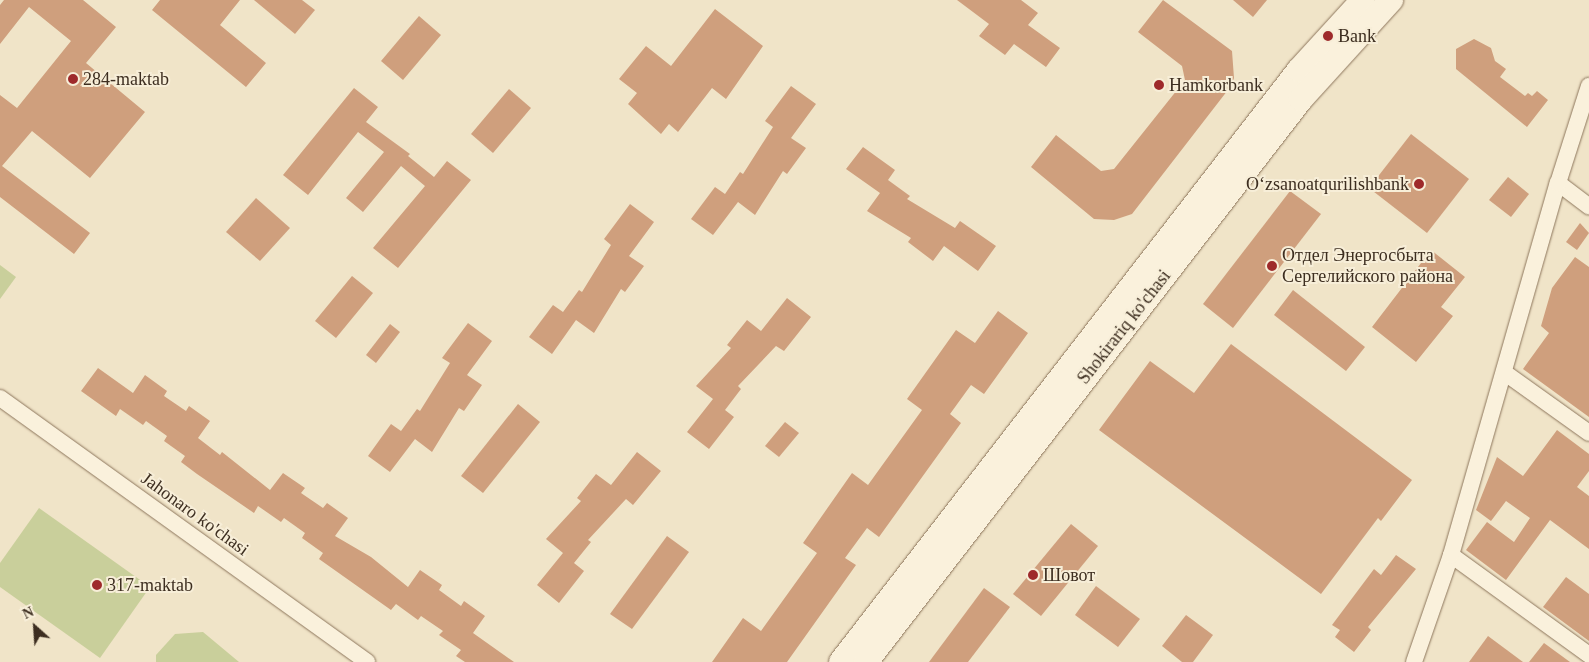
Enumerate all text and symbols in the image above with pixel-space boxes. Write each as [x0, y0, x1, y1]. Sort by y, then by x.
place label: Bank [1338, 25, 1376, 47]
marker: Bank [1322, 30, 1334, 42]
place label: 284-maktab [83, 68, 169, 90]
marker: 284-maktab [67, 73, 79, 85]
place label: Hamkorbank [1169, 74, 1263, 96]
marker: Hamkorbank [1153, 79, 1165, 91]
place label: Oʻzsanoatqurilishbank [1246, 173, 1409, 195]
marker: Oʻzsanoatqurilishbank [1413, 178, 1425, 190]
place label: Отдел Энергосбыта Сергелийского района [1282, 245, 1453, 288]
marker: Отдел Энергосбыта Сергелийского района [1266, 260, 1278, 272]
street label: Shokirariq ko'chasi [1073, 266, 1175, 388]
street label: Jahonaro ko'chasi [137, 468, 253, 560]
place label: Шовот [1043, 564, 1095, 586]
marker: Шовот [1027, 569, 1039, 581]
place label: 317-maktab [107, 574, 193, 596]
marker: 317-maktab [91, 579, 103, 591]
north arrow [10, 602, 60, 652]
text: N [20, 604, 36, 622]

